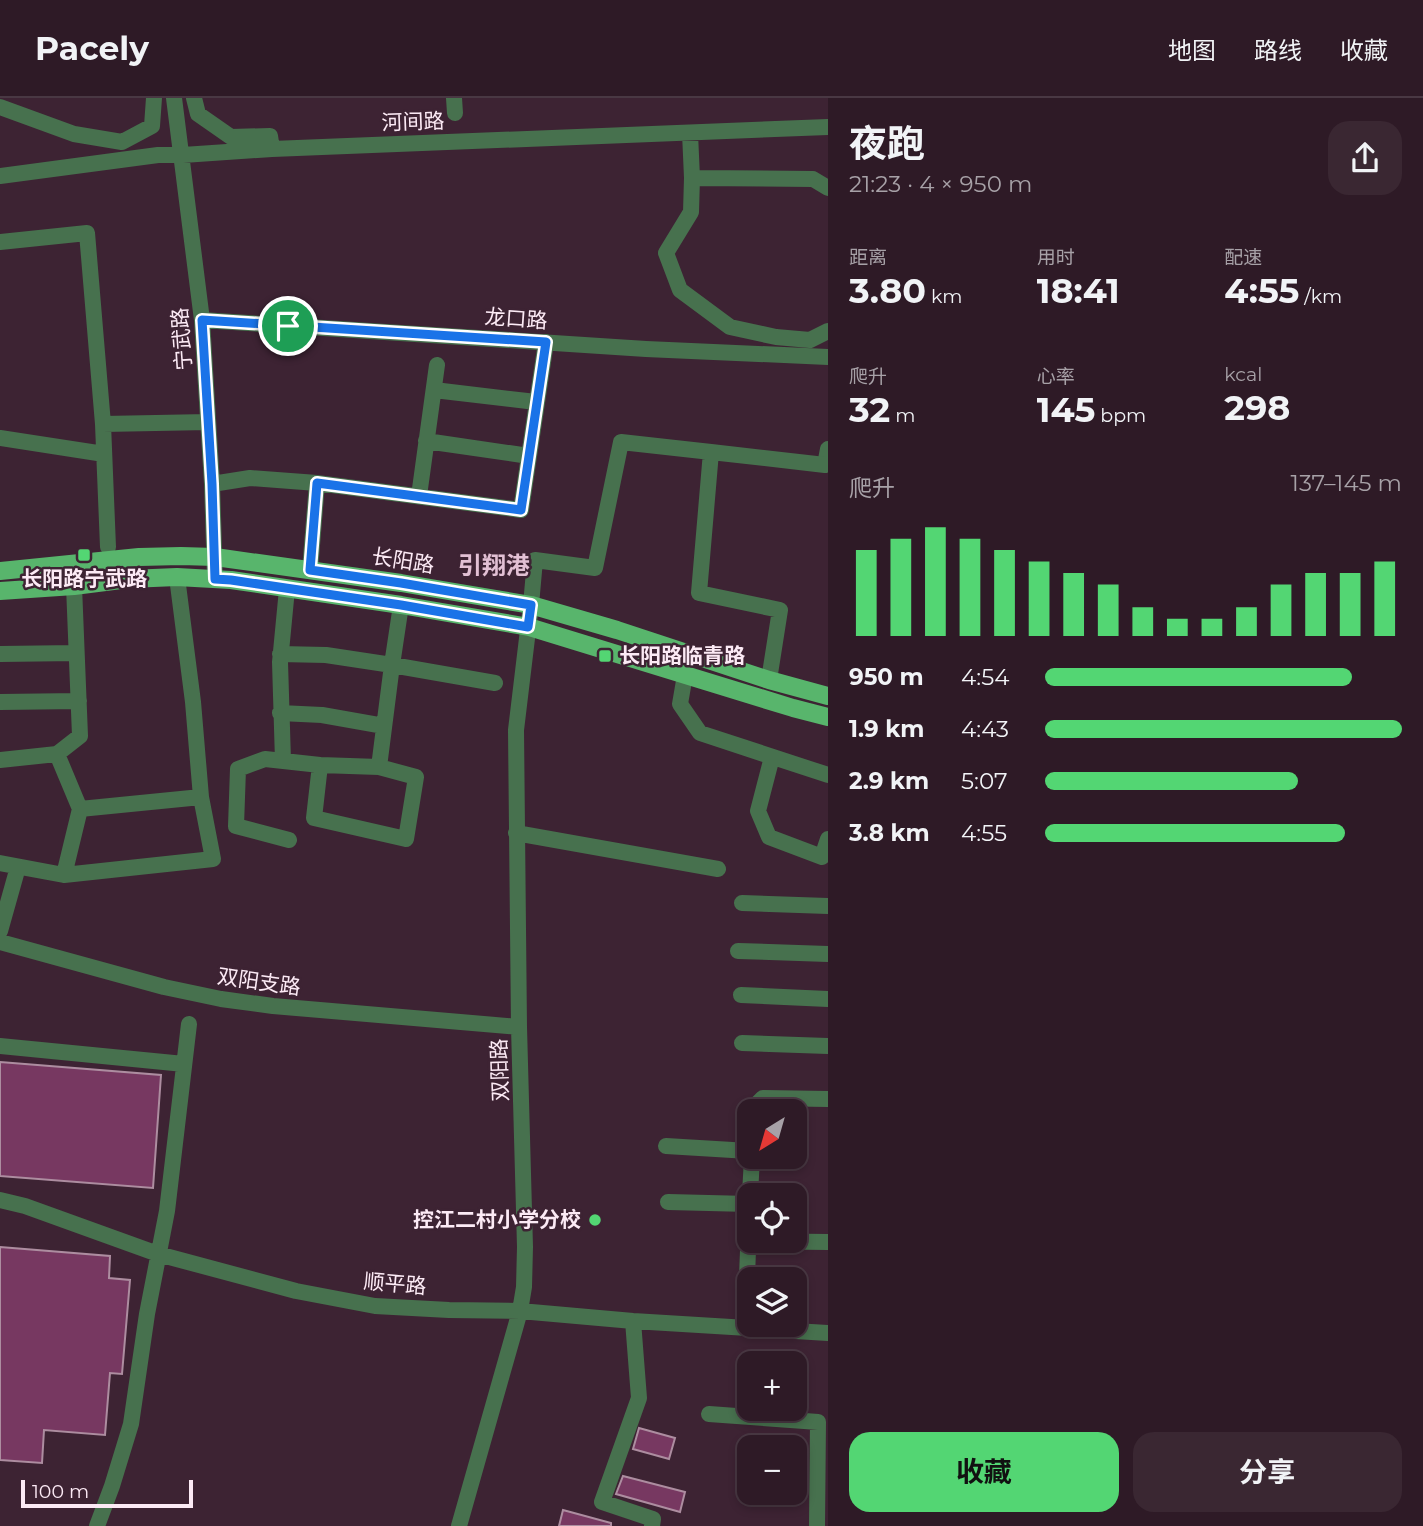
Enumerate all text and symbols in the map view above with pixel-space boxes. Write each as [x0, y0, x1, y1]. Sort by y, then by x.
text: Pacely [35, 28, 149, 68]
text: 地图 [1168, 36, 1216, 65]
text: 路线 [1254, 36, 1302, 65]
text: 收藏 [1340, 36, 1388, 65]
street label: 河间路 [381, 108, 445, 135]
text: 夜跑 [849, 120, 925, 167]
button: share [1328, 121, 1402, 195]
text: 21:23 · 4 × 950 m [849, 170, 1032, 198]
text: 距离 [849, 246, 887, 269]
text: 用时 [1037, 246, 1075, 269]
text: 配速 [1224, 246, 1262, 269]
text: 3.80 [849, 269, 926, 312]
text: 18:41 [1037, 269, 1120, 312]
text: 4:55 [1224, 269, 1299, 312]
text: km [926, 285, 962, 308]
text: /km [1299, 285, 1342, 308]
pin [258, 296, 318, 356]
street label: 龙口路 [484, 304, 548, 333]
street label: 宁武路 [167, 307, 196, 371]
icon: arrive [269, 307, 307, 345]
text: kcal [1224, 363, 1262, 386]
text: 爬升 [849, 365, 887, 388]
text: 心率 [1037, 365, 1075, 388]
text: 298 [1224, 386, 1290, 429]
text: 32 [849, 388, 890, 431]
text: 145 [1037, 388, 1095, 431]
text: m [890, 404, 915, 427]
text: bpm [1095, 404, 1146, 427]
text: 137–145 m [1291, 469, 1402, 497]
text: 爬升 [849, 474, 895, 502]
street label: 长阳路 [370, 543, 436, 578]
marker: 长阳路宁武路 [76, 547, 92, 563]
district label: 引翔港 [458, 551, 530, 580]
place label: 长阳路宁武路 [21, 566, 147, 591]
place label: 长阳路临青路 [619, 643, 745, 668]
marker: 长阳路临青路 [597, 648, 613, 664]
text: 950 m [849, 663, 924, 691]
text: 4:54 [961, 663, 1009, 691]
text: 1.9 km [849, 715, 924, 743]
text: 4:43 [961, 715, 1009, 743]
text: 2.9 km [849, 767, 929, 795]
text: 5:07 [961, 767, 1008, 795]
text: 3.8 km [849, 819, 930, 847]
text: 4:55 [961, 819, 1007, 847]
street label: 双阳支路 [216, 963, 302, 1000]
street label: 双阳路 [486, 1038, 513, 1102]
north arrow [737, 1099, 807, 1169]
map controls [737, 1099, 807, 1505]
button: locate [737, 1183, 807, 1253]
place label: 控江二村小学分校 [413, 1207, 581, 1232]
marker: 控江二村小学分校 [587, 1212, 603, 1228]
button: layers [737, 1267, 807, 1337]
street label: 顺平路 [363, 1268, 428, 1299]
button: + [737, 1351, 807, 1421]
button: 收藏 [849, 1432, 1119, 1512]
button: 分享 [1133, 1432, 1402, 1512]
button: − [737, 1435, 807, 1505]
scale bar [21, 1477, 192, 1509]
text: 100 m [32, 1480, 89, 1503]

